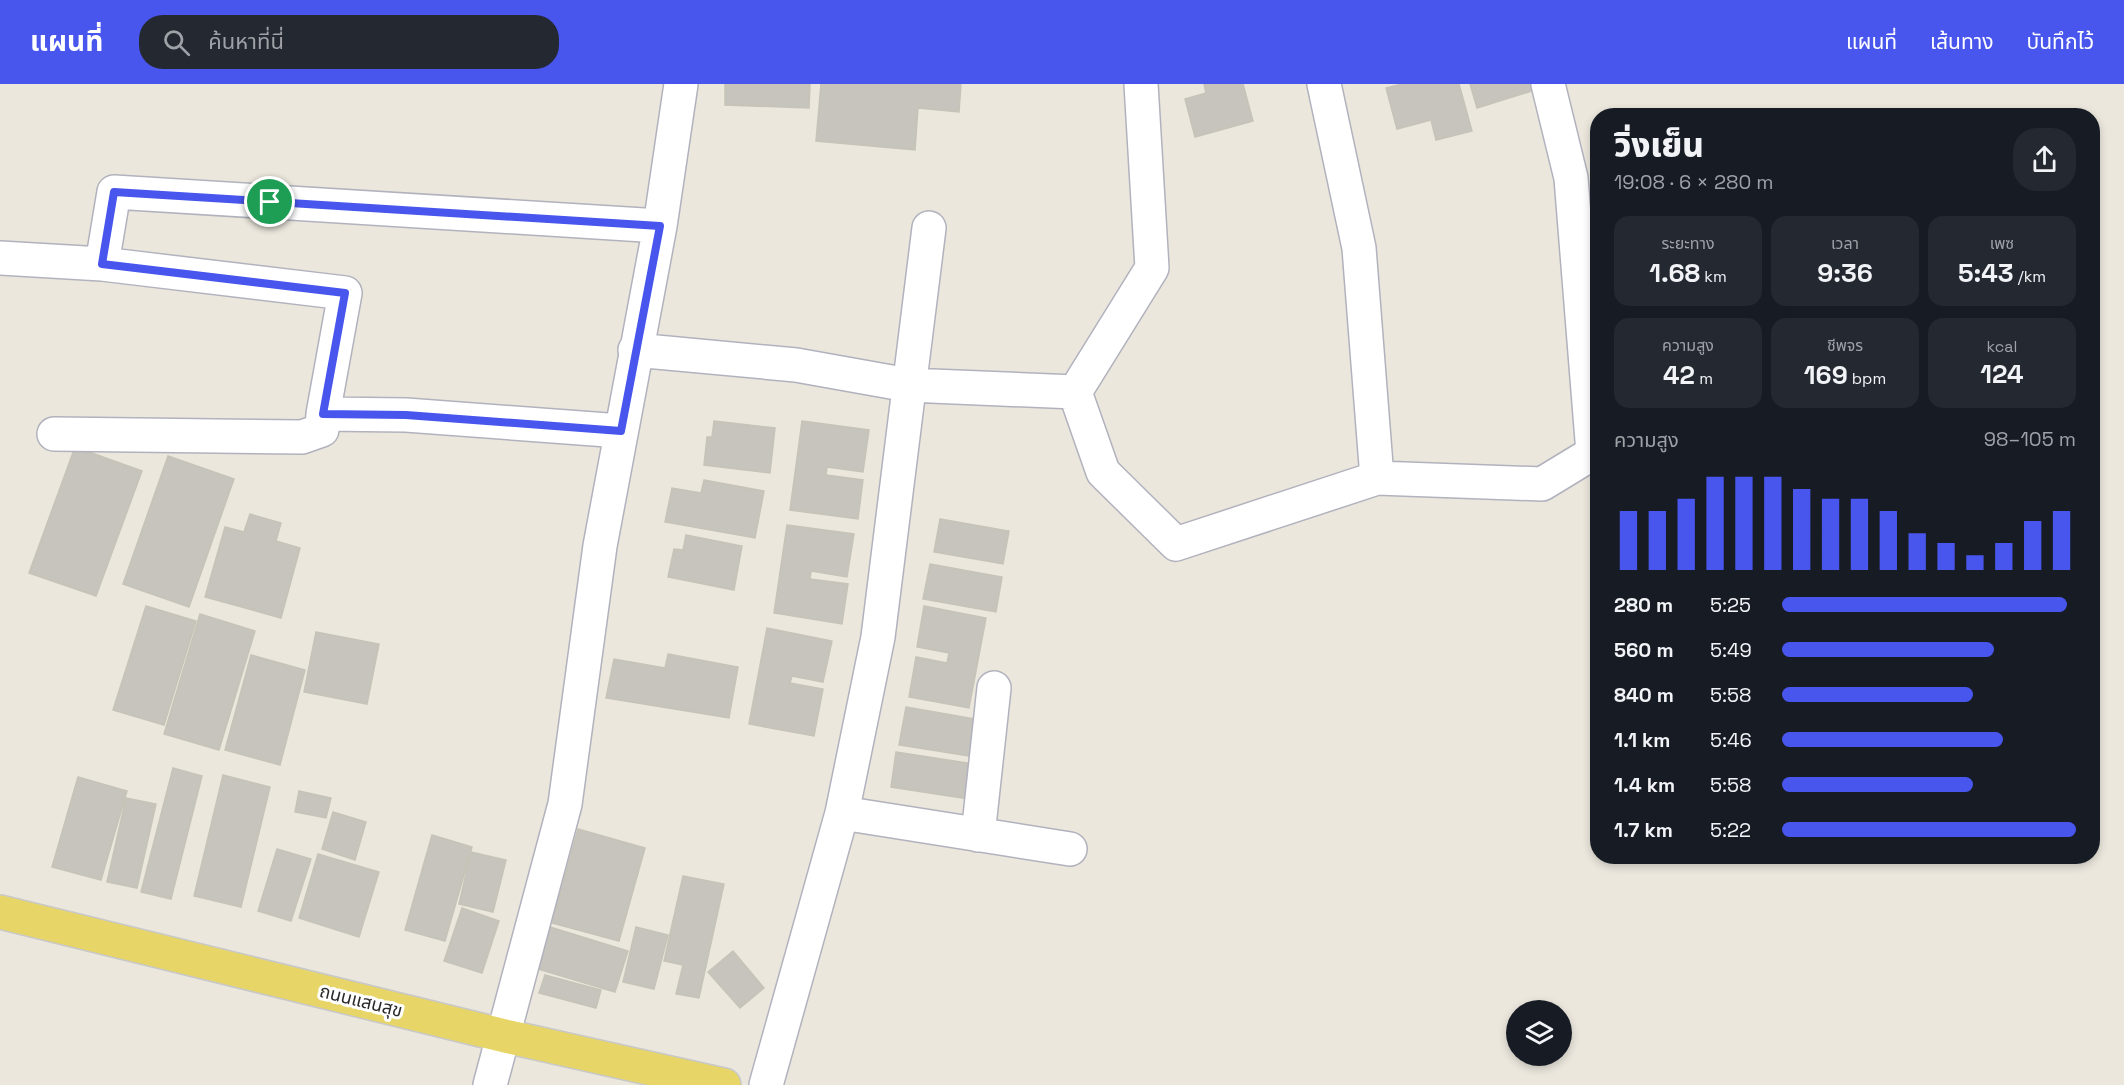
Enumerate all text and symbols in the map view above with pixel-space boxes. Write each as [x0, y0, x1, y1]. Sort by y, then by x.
search box [139, 15, 559, 69]
text: แผนที่ [30, 23, 103, 59]
icon: search [160, 26, 193, 59]
text: ค้นหาที่นี่ [208, 27, 284, 55]
text: แผนที่ [1846, 28, 1897, 55]
text: เส้นทาง [1930, 28, 1994, 55]
text: บันทึกไว้ [2027, 28, 2094, 55]
text: วิ่งเย็น [1614, 125, 1704, 167]
button: share [2013, 128, 2076, 191]
text: 19:08 · 6 × 280 m [1614, 169, 1774, 195]
pin [244, 176, 295, 227]
icon: arrive [253, 185, 286, 218]
text: ระยะทาง [1662, 233, 1714, 254]
text: เวลา [1831, 233, 1859, 254]
text: เพซ [1990, 233, 2014, 254]
text: 1.68 [1649, 256, 1700, 290]
text: 9:36 [1817, 256, 1873, 290]
text: 5:43 [1958, 256, 2014, 290]
text: km [1700, 266, 1727, 287]
text: /km [2014, 266, 2046, 287]
text: ความสูง [1662, 335, 1714, 356]
text: ชีพจร [1827, 335, 1863, 356]
text: kcal [1987, 336, 2017, 357]
text: 124 [1980, 357, 2024, 391]
text: 42 [1663, 358, 1695, 392]
text: 169 [1804, 358, 1848, 392]
text: m [1695, 368, 1713, 389]
text: bpm [1848, 368, 1886, 389]
text: 98–105 m [1984, 426, 2076, 452]
text: ความสูง [1614, 427, 1679, 453]
text: 280 m [1614, 592, 1673, 618]
text: 5:25 [1710, 592, 1751, 618]
text: 560 m [1614, 637, 1673, 663]
text: 5:49 [1710, 637, 1752, 663]
text: 840 m [1614, 682, 1674, 708]
text: 5:58 [1710, 682, 1751, 708]
text: 1.1 km [1614, 727, 1670, 753]
text: 5:46 [1710, 727, 1752, 753]
text: 1.4 km [1614, 772, 1675, 798]
text: 5:58 [1710, 772, 1751, 798]
text: 1.7 km [1614, 817, 1673, 843]
text: 5:22 [1710, 817, 1751, 843]
street label: ถนนแสนสุข [317, 979, 405, 1022]
map controls [1506, 1000, 1572, 1066]
button: layers [1506, 1000, 1572, 1066]

